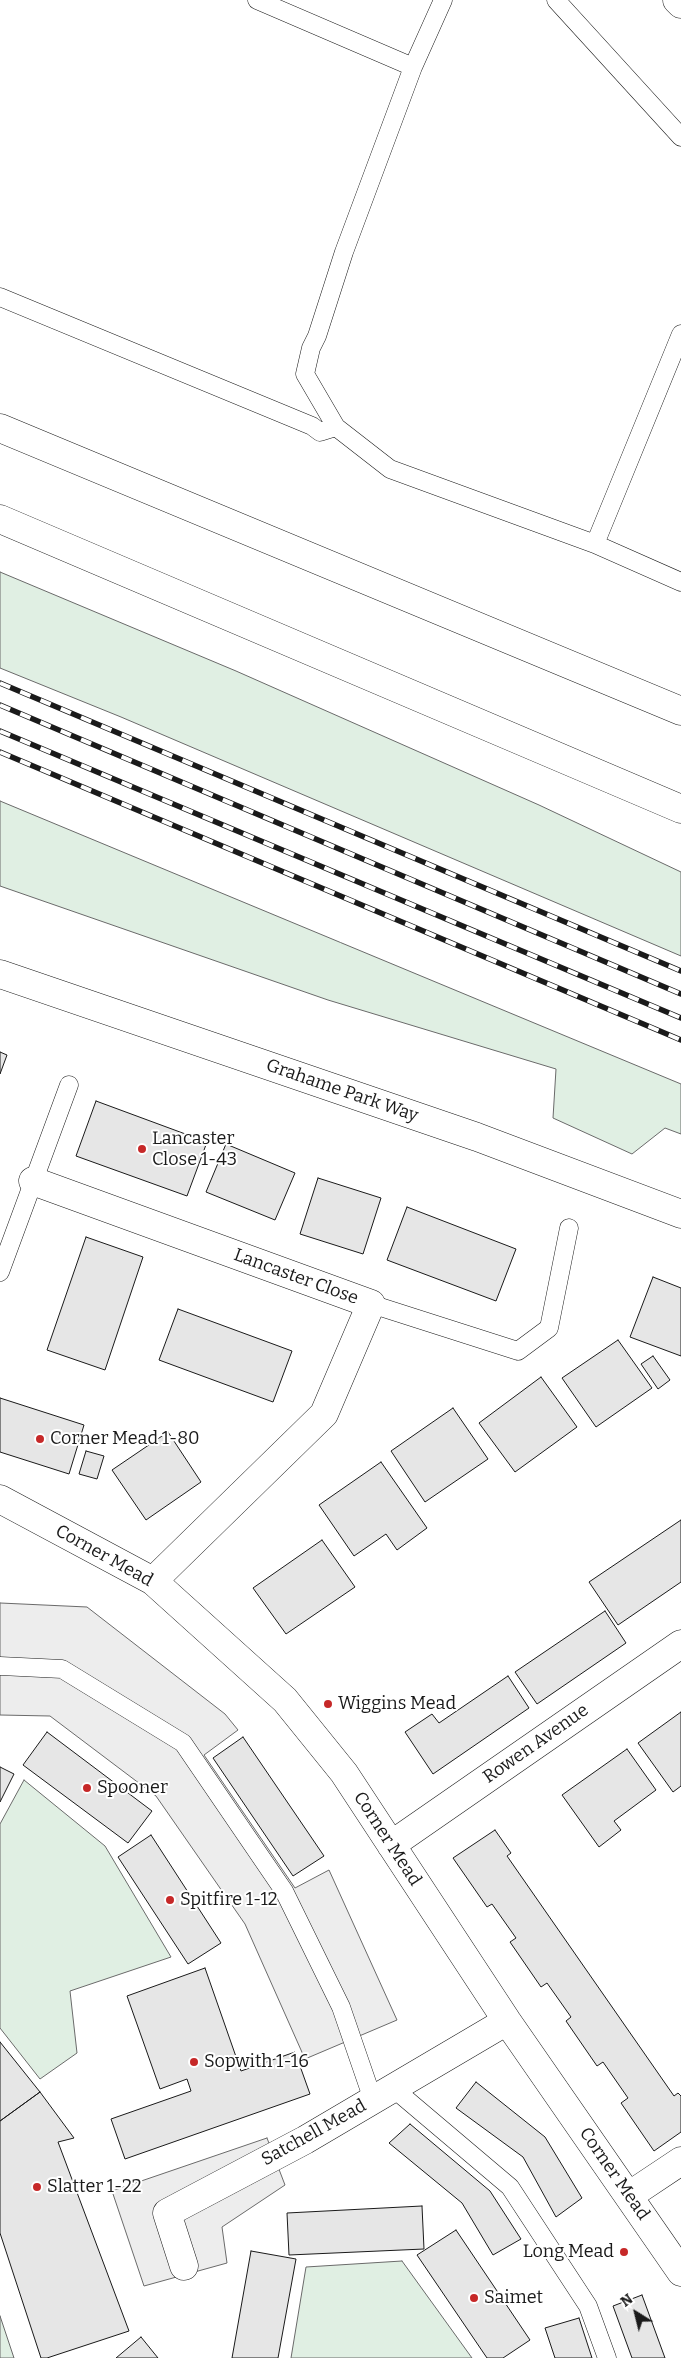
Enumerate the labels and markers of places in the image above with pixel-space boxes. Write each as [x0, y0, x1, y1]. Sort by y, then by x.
place label: Lancaster Close 1-43 [152, 1128, 237, 1170]
marker: Lancaster Close 1-43 [136, 1143, 148, 1155]
place label: Corner Mead 1-80 [50, 1428, 200, 1450]
marker: Corner Mead 1-80 [34, 1433, 46, 1445]
place label: Wiggins Mead [338, 1693, 456, 1715]
marker: Wiggins Mead [322, 1698, 334, 1710]
place label: Spooner [97, 1777, 168, 1799]
marker: Spooner [81, 1782, 93, 1794]
place label: Spitfire 1-12 [180, 1889, 278, 1911]
marker: Spitfire 1-12 [164, 1894, 176, 1906]
place label: Sopwith 1-16 [204, 2051, 309, 2073]
marker: Sopwith 1-16 [188, 2056, 200, 2068]
place label: Slatter 1-22 [47, 2176, 142, 2198]
marker: Slatter 1-22 [31, 2181, 43, 2193]
place label: Long Mead [523, 2241, 614, 2263]
marker: Long Mead [618, 2246, 630, 2258]
place label: Saimet [484, 2287, 543, 2309]
marker: Saimet [468, 2292, 480, 2304]

